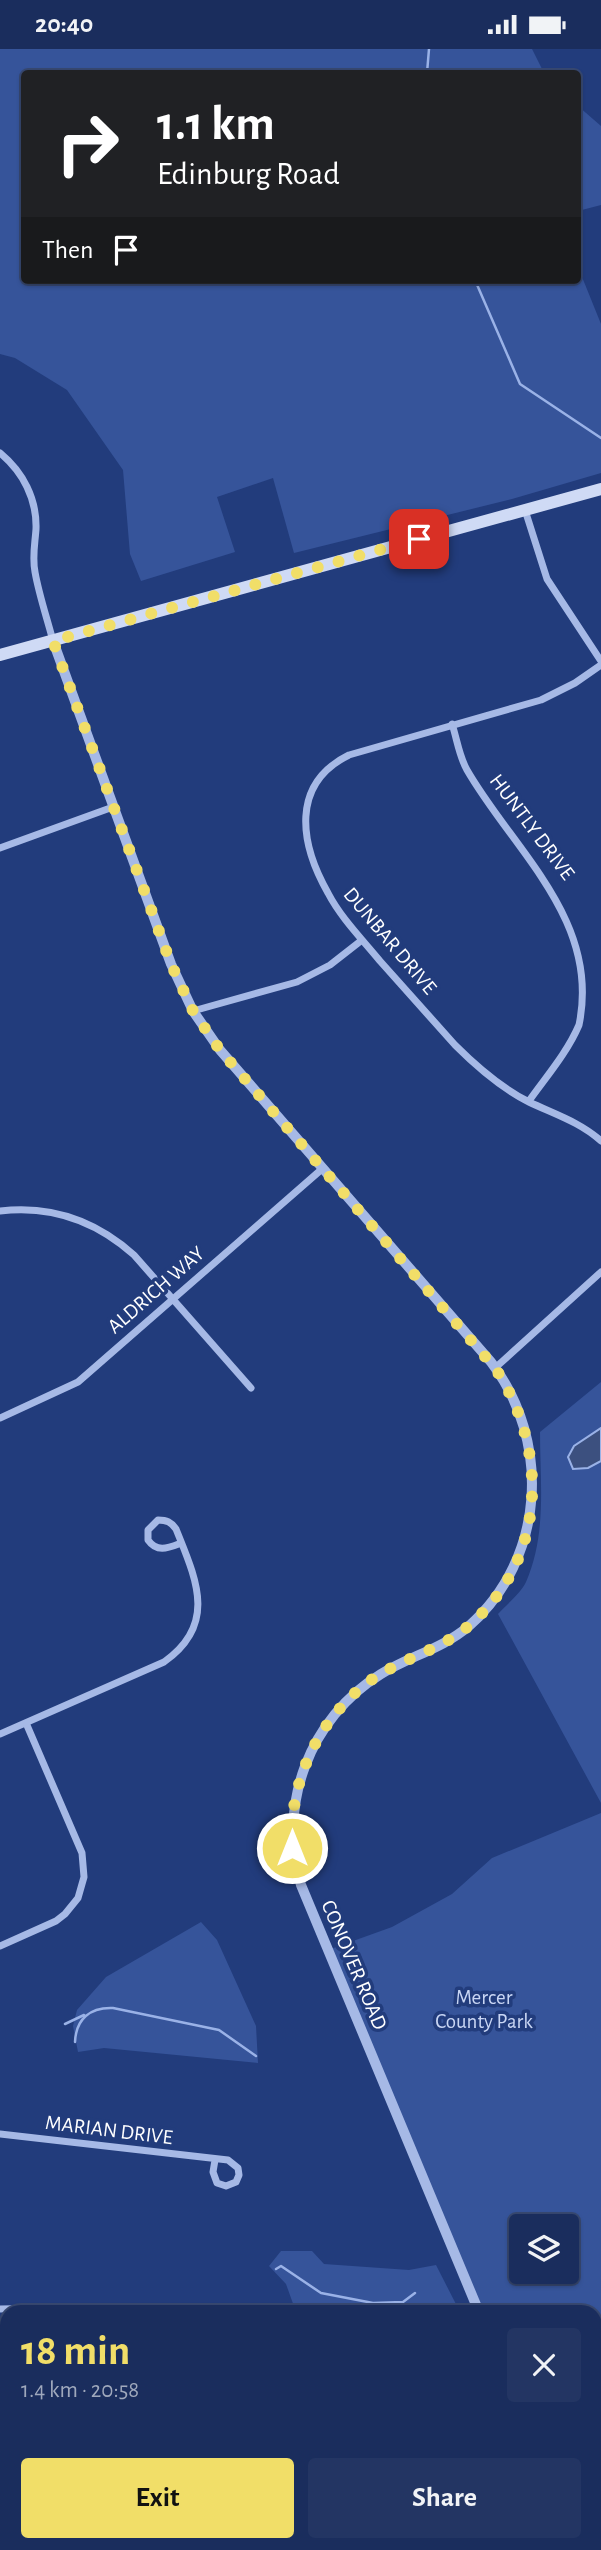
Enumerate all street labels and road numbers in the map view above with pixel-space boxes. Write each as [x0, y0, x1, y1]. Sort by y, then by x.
street label: HUNTLY DRIVE [486, 770, 578, 884]
street label: DUNBAR DRIVE [340, 884, 440, 998]
street label: ALDRICH WAY [104, 1243, 208, 1337]
street label: CONOVER ROAD [317, 1897, 391, 2033]
street label: MARIAN DRIVE [44, 2112, 174, 2148]

